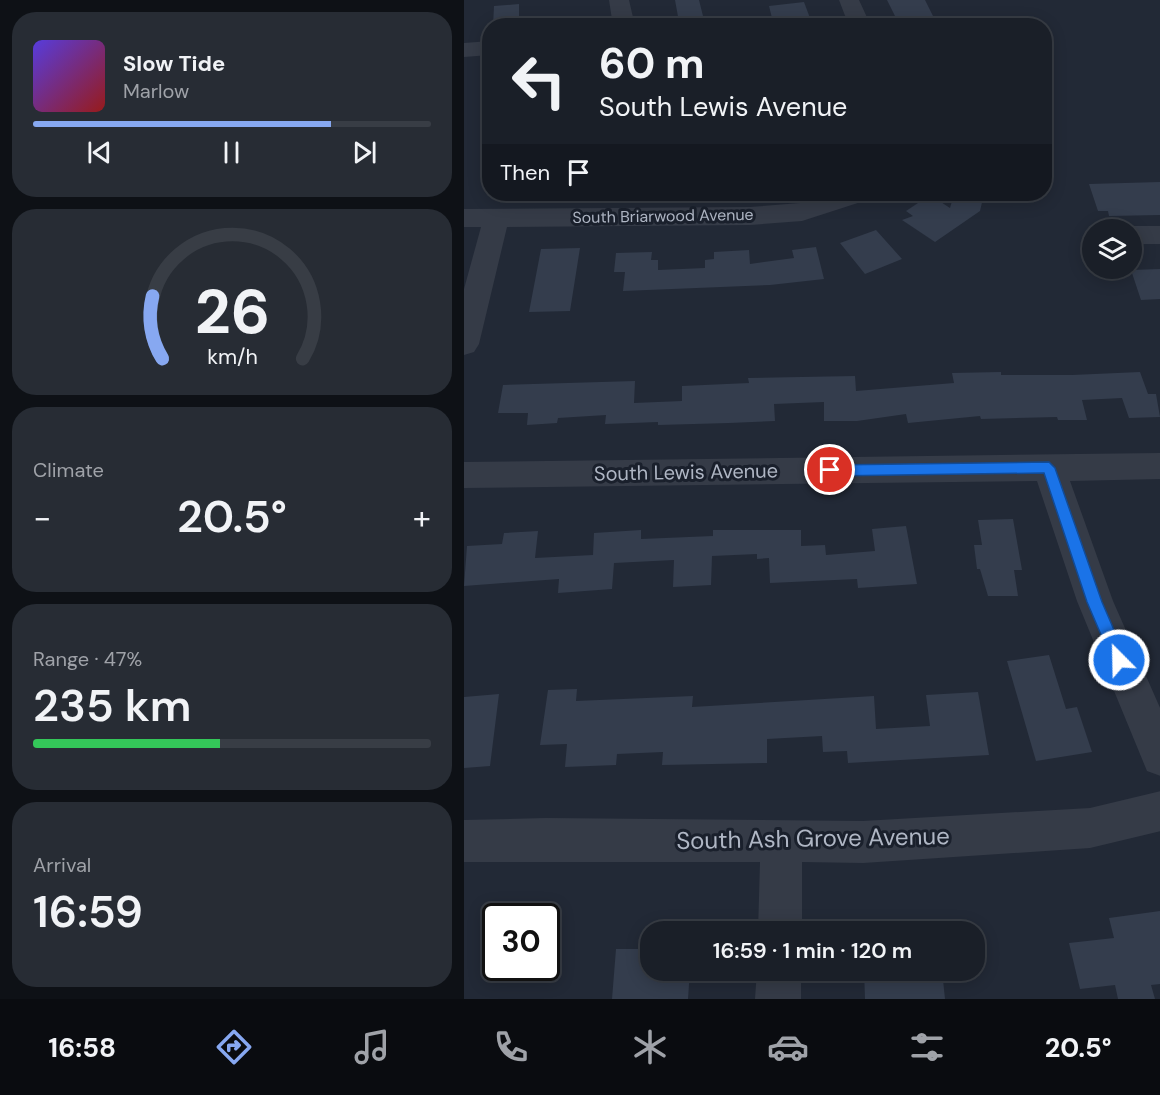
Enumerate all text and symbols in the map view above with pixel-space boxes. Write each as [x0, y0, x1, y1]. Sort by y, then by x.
text: 60 m [599, 36, 705, 91]
icon: left [500, 42, 578, 120]
text: Slow Tide [123, 49, 225, 78]
text: Marlow [123, 78, 189, 104]
text: South Lewis Avenue [599, 89, 847, 124]
icon: previous [83, 136, 116, 169]
icon: pause [215, 136, 248, 169]
icon: next [348, 136, 381, 169]
icon: arrive [562, 156, 595, 189]
text: Then [500, 158, 550, 187]
street label: South Briarwood Avenue [572, 204, 754, 228]
map controls [1082, 219, 1142, 279]
button: layers [1082, 219, 1142, 279]
text: 26 [194, 271, 270, 352]
text: km/h [207, 344, 257, 372]
pin [804, 444, 855, 495]
icon: arrive [813, 453, 846, 486]
text: Climate [33, 457, 104, 483]
street label: South Lewis Avenue [594, 457, 778, 487]
text: 20.5° [177, 487, 287, 546]
text: − [33, 496, 51, 539]
text: + [413, 496, 431, 539]
position arrow [1087, 628, 1151, 692]
text: Range · 47% [33, 646, 142, 672]
text: 235 km [33, 676, 191, 735]
street label: South Ash Grove Avenue [676, 820, 950, 856]
text: Arrival [33, 852, 91, 878]
text: 16:59 [33, 882, 143, 941]
speed limit sign: 30 [482, 903, 560, 981]
text: 16:59 · 1 min · 120 m [713, 936, 912, 965]
icon: directions [213, 1026, 255, 1068]
icon: music [351, 1026, 393, 1068]
icon: phone [490, 1026, 532, 1068]
icon: climate [629, 1026, 671, 1068]
icon: car [767, 1026, 809, 1068]
icon: filters [906, 1026, 948, 1068]
text: 16:58 [48, 1030, 116, 1065]
text: 20.5° [1045, 1030, 1112, 1065]

